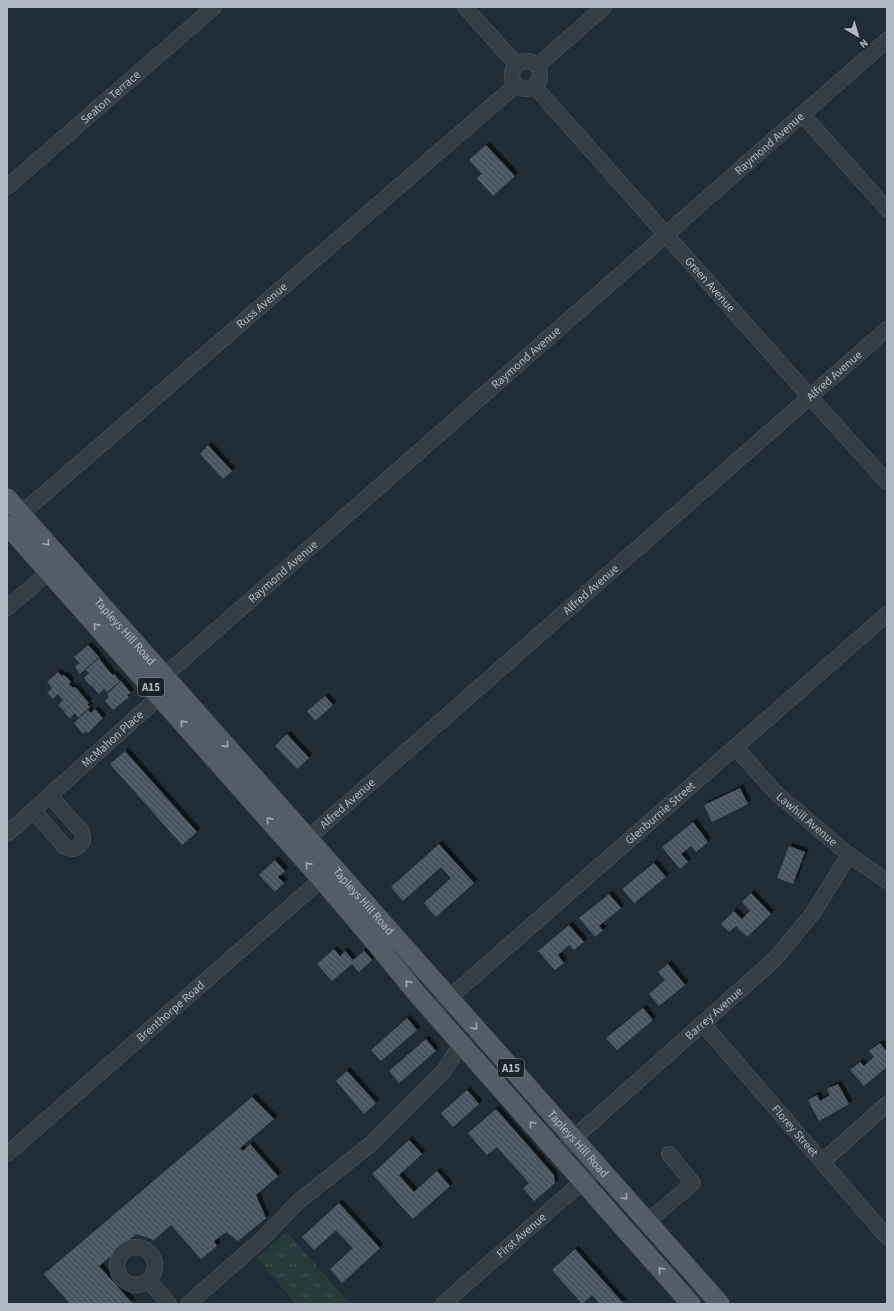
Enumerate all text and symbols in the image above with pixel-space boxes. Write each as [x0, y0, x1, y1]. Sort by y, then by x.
north arrow [838, 16, 878, 56]
text: N [856, 35, 871, 52]
street label: Seaton Terrace [77, 67, 144, 128]
street label: Raymond Avenue [731, 109, 808, 179]
street label: Green Avenue [680, 253, 739, 316]
street label: Russ Avenue [233, 279, 291, 333]
street label: Raymond Avenue [488, 323, 565, 393]
street label: Alfred Avenue [803, 347, 866, 405]
street label: Raymond Avenue [245, 537, 322, 607]
one-way arrow [43, 538, 50, 546]
street label: Alfred Avenue [559, 561, 623, 619]
street label: Tapleys Hill Road [90, 594, 159, 669]
one-way arrow [93, 623, 101, 631]
road number: A15 [138, 678, 164, 696]
street label: McMahon Place [78, 707, 148, 772]
one-way arrow [180, 720, 187, 728]
one-way arrow [221, 741, 228, 748]
street label: Alfred Avenue [316, 775, 379, 833]
street label: Glenburnie Street [622, 778, 699, 849]
street label: Lawhill Avenue [772, 789, 841, 850]
one-way arrow [266, 817, 274, 825]
one-way arrow [306, 862, 313, 869]
street label: Tapleys Hill Road [328, 864, 398, 939]
street label: Brenthorpe Road [133, 977, 209, 1046]
one-way arrow [405, 980, 412, 987]
street label: Barrey Avenue [682, 983, 747, 1044]
one-way arrow [470, 1022, 478, 1030]
road number: A15 [498, 1059, 524, 1077]
street label: Florey Street [768, 1101, 822, 1161]
street label: Tapleys Hill Road [543, 1106, 612, 1182]
one-way arrow [529, 1121, 536, 1129]
one-way arrow [620, 1192, 627, 1199]
street label: First Avenue [493, 1209, 550, 1262]
one-way arrow [659, 1267, 666, 1275]

